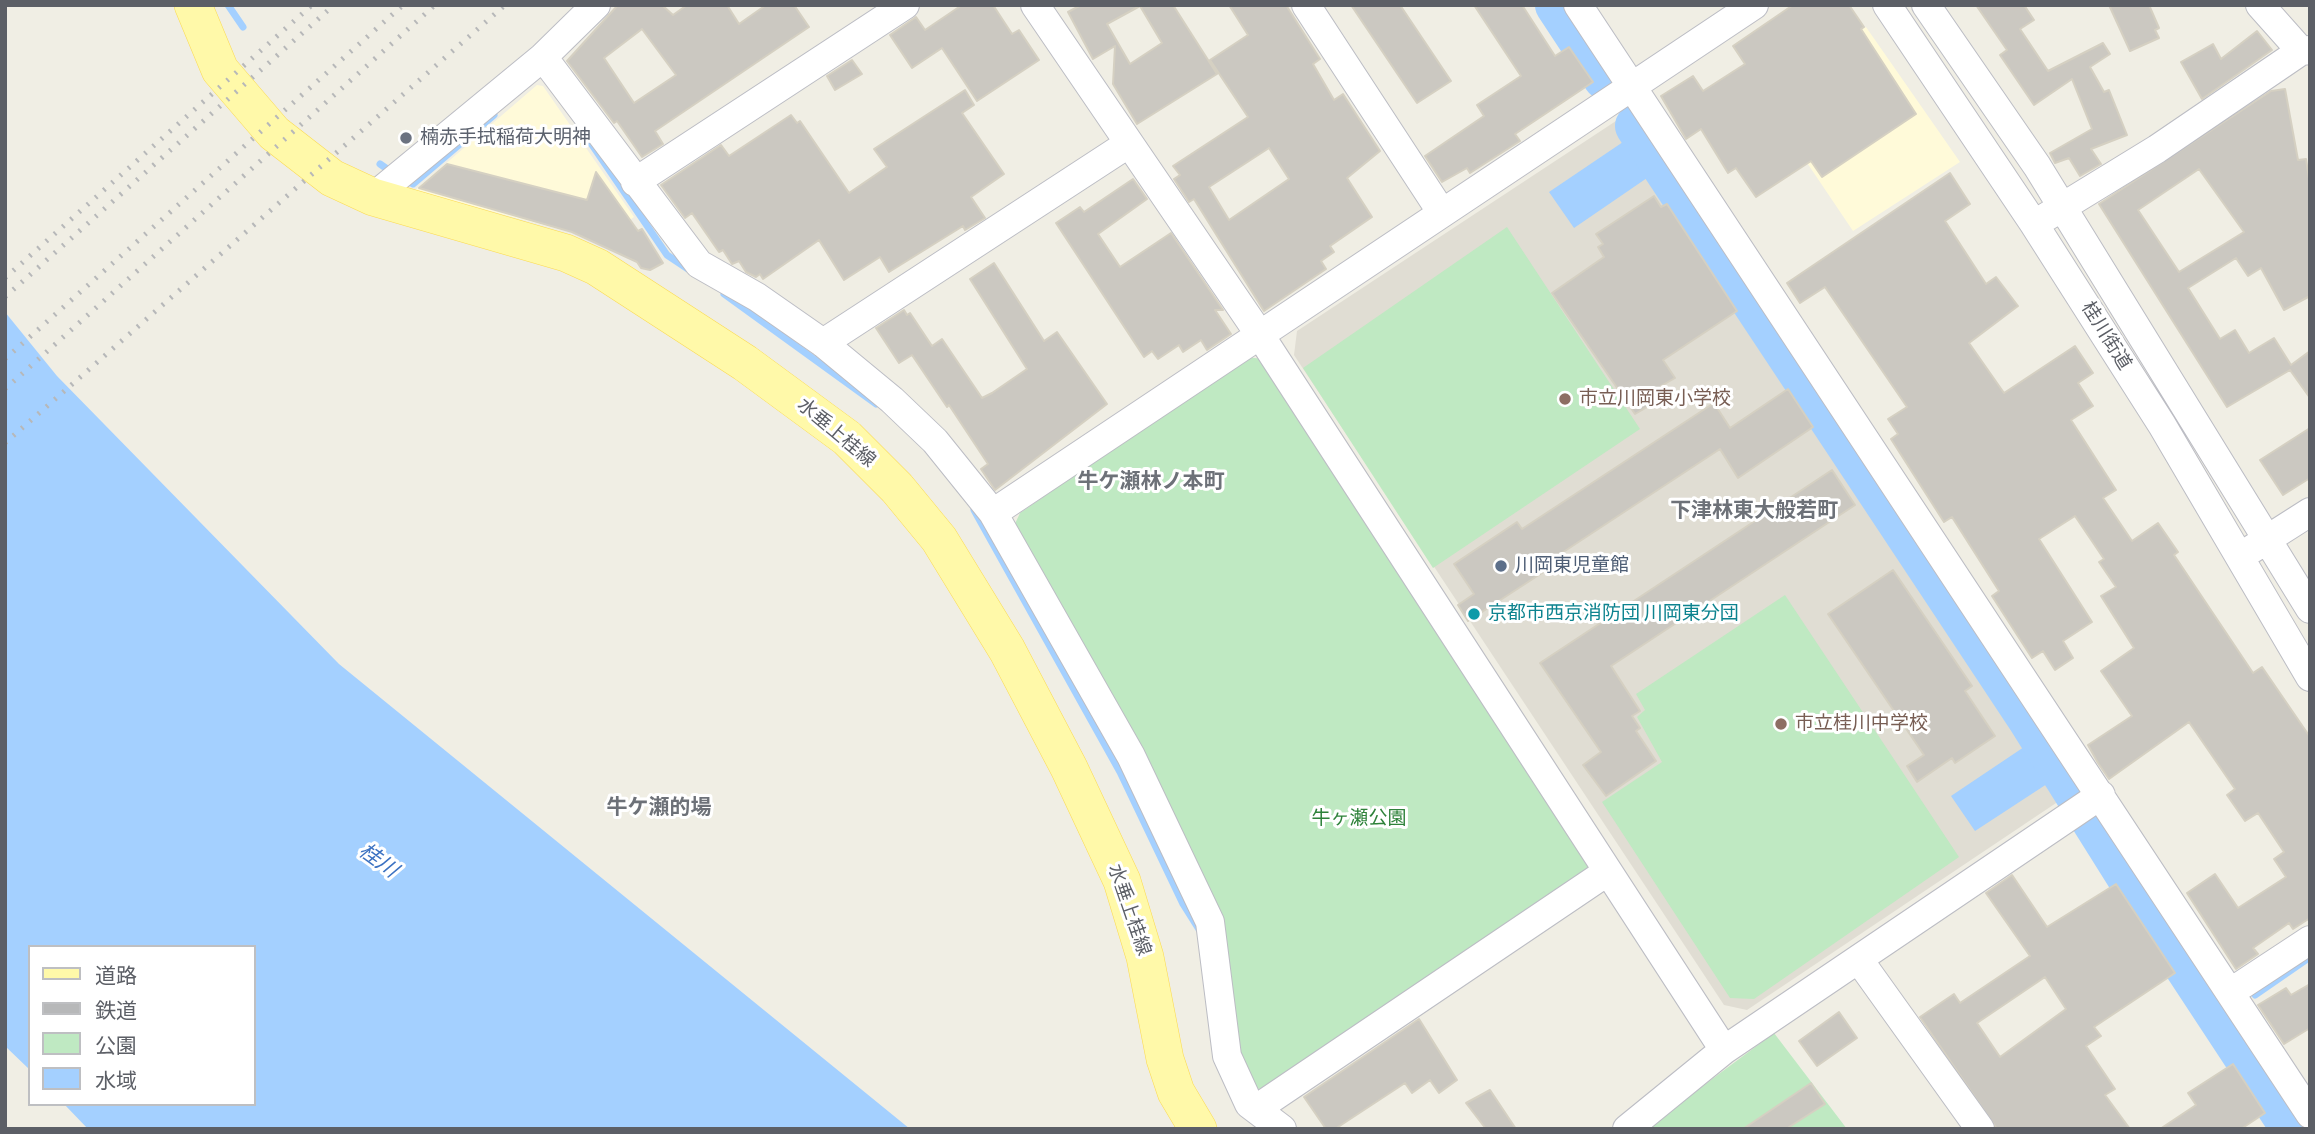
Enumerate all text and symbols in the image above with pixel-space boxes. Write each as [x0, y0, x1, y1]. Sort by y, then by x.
place label: 楠赤手拭稲荷大明神 [420, 127, 591, 149]
marker: 楠赤手拭稲荷大明神 [398, 130, 414, 146]
street label: 桂川街道 [2076, 298, 2136, 374]
place label: 市立川岡東小学校 [1579, 388, 1731, 410]
marker: 市立川岡東小学校 [1557, 391, 1573, 407]
street label: 水垂上桂線 [792, 394, 880, 472]
district label: 牛ケ瀬林ノ本町 [1078, 469, 1224, 495]
district label: 下津林東大般若町 [1670, 498, 1838, 524]
place label: 川岡東児童館 [1515, 555, 1629, 577]
marker: 川岡東児童館 [1493, 558, 1509, 574]
place label: 京都市西京消防団 川岡東分団 [1488, 603, 1739, 625]
marker: 京都市西京消防団 川岡東分団 [1466, 606, 1482, 622]
place label: 市立桂川中学校 [1795, 713, 1928, 735]
marker: 市立桂川中学校 [1773, 716, 1789, 732]
district label: 牛ケ瀬的場 [607, 795, 711, 821]
park label: 牛ヶ瀬公園 [1312, 808, 1406, 830]
water label: 桂川 [354, 838, 402, 884]
street label: 水垂上桂線 [1103, 861, 1155, 959]
legend [28, 945, 256, 1106]
text: 道路 [95, 961, 137, 989]
text: 鉄道 [95, 996, 137, 1024]
text: 公園 [95, 1031, 137, 1059]
text: 水域 [95, 1066, 137, 1094]

